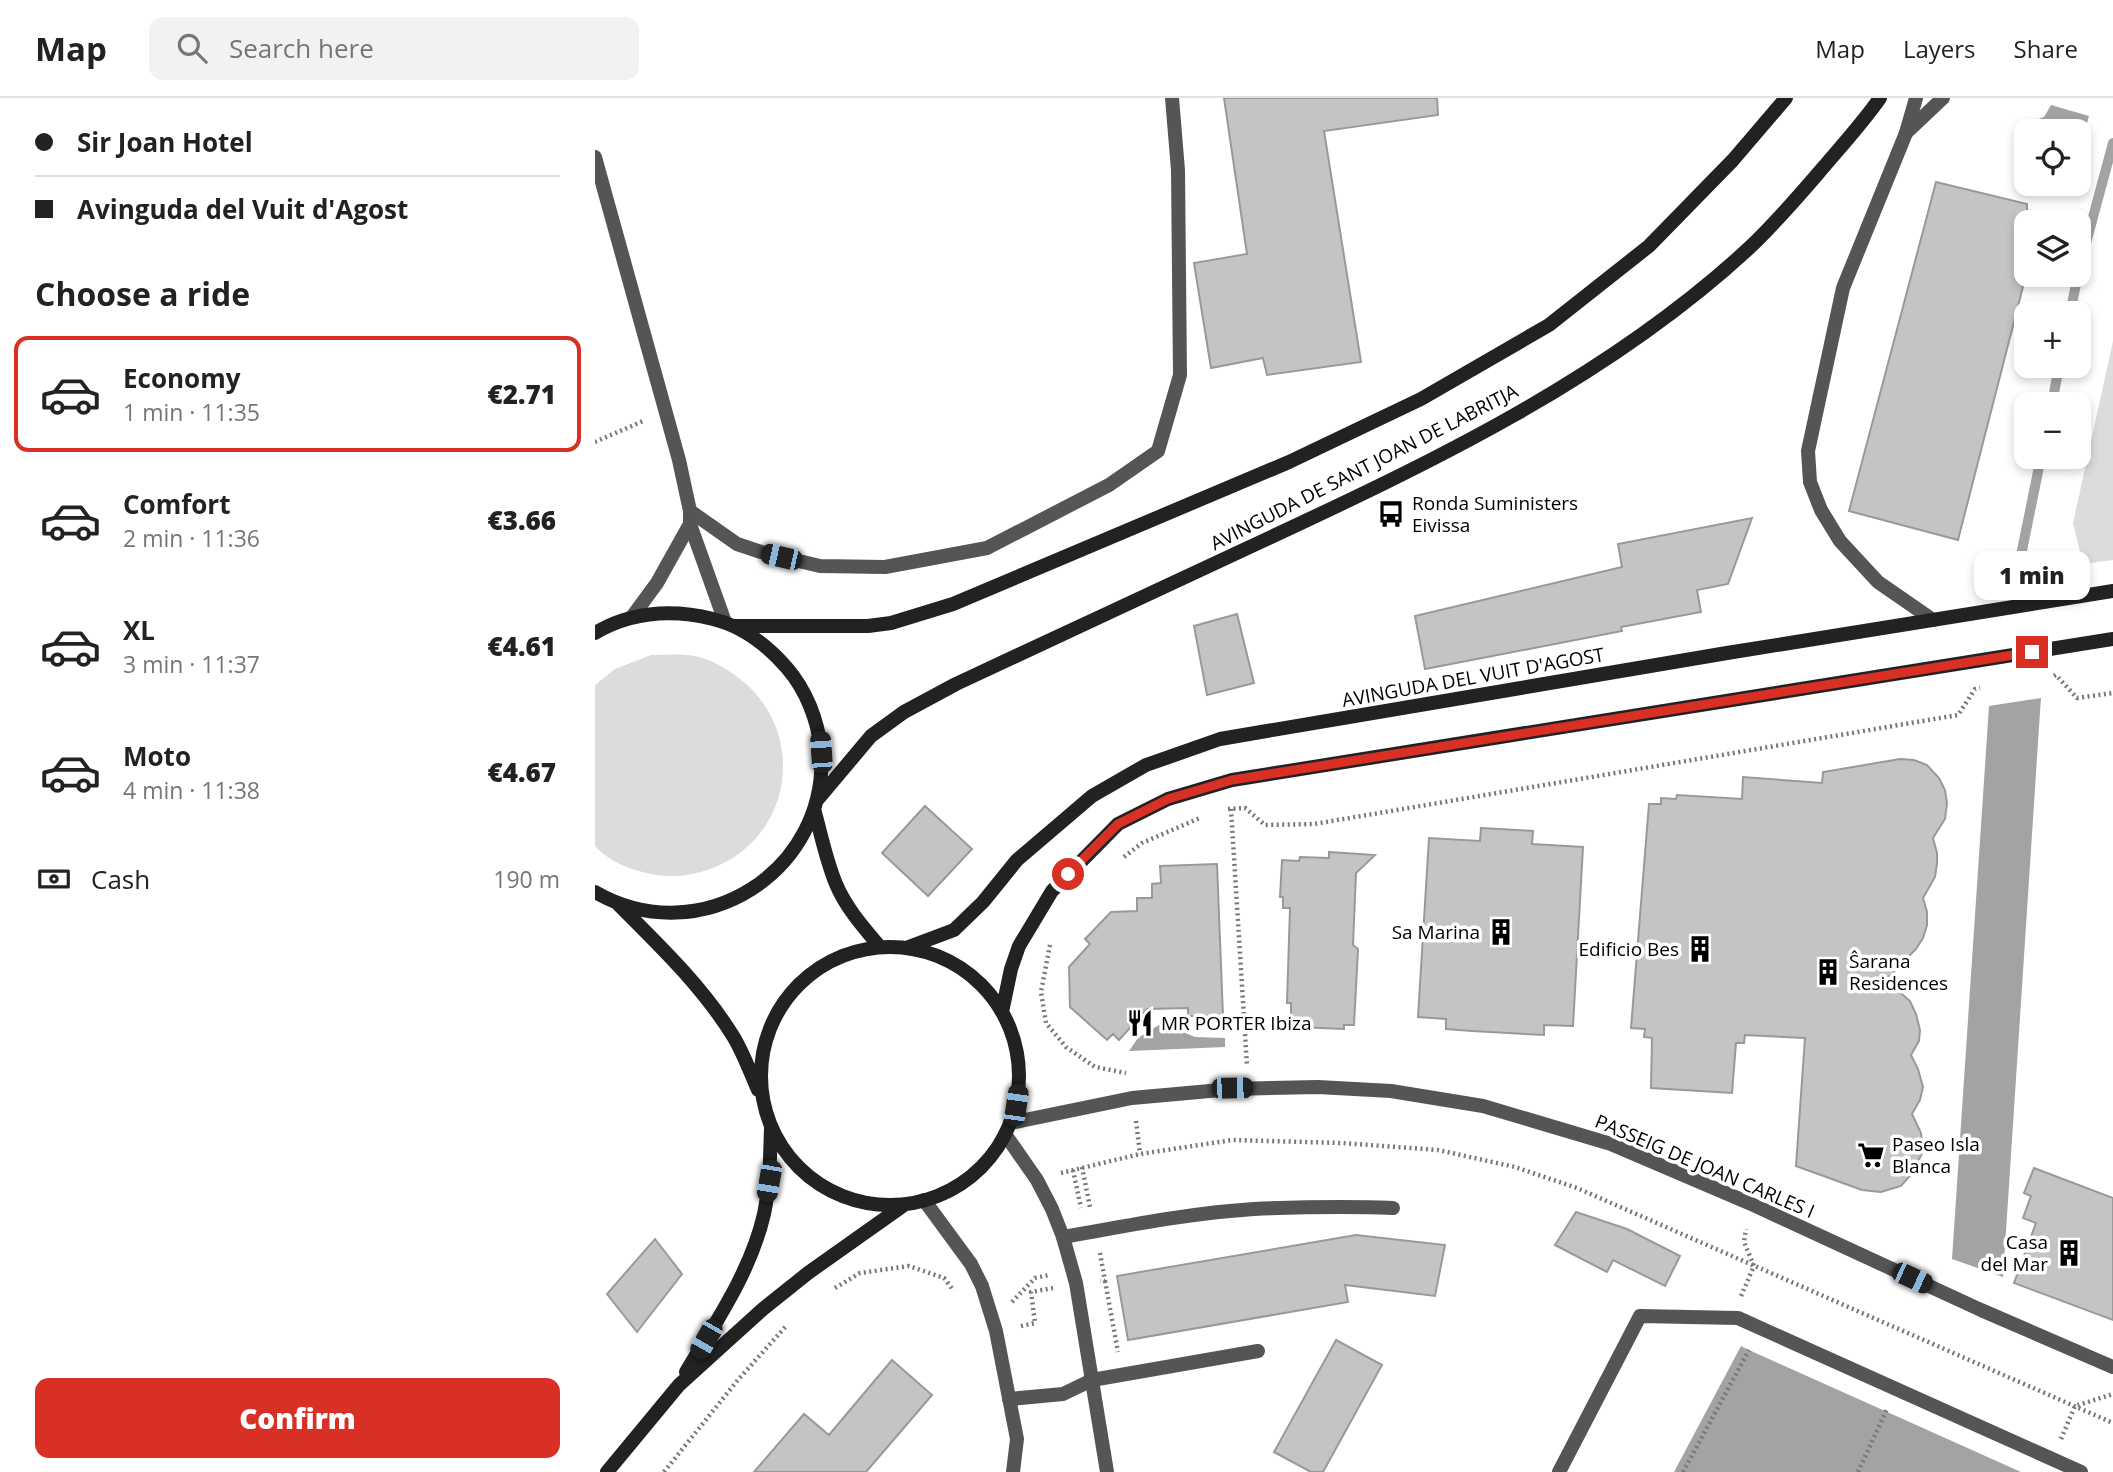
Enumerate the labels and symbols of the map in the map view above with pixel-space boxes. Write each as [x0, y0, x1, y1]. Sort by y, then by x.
street label: AVINGUDA DE SANT JOAN DE LABRITJA [1206, 378, 1522, 556]
place label: Ronda Suministers Eivissa [1412, 490, 1578, 538]
bus stop icon: Ronda Suministers Eivissa [1376, 499, 1406, 529]
car [759, 542, 804, 572]
callout: 1 min [1974, 550, 2090, 600]
route end [2016, 636, 2048, 668]
street label: AVINGUDA DEL VUIT D'AGOST [1340, 641, 1607, 713]
car [810, 730, 833, 774]
route start [1052, 858, 1084, 890]
building icon: Sa Marina [1486, 917, 1516, 947]
place label: Sa Marina [1392, 919, 1480, 945]
building icon: Edificio Bes [1685, 934, 1715, 964]
place label: Edificio Bes [1579, 936, 1679, 962]
place label: Ŝarana Residences [1849, 948, 1948, 996]
building icon: Ŝarana Residences [1813, 957, 1843, 987]
restaurant icon: MR PORTER Ibiza [1125, 1008, 1155, 1038]
place label: MR PORTER Ibiza [1161, 1010, 1312, 1036]
car [1211, 1077, 1254, 1099]
car [1003, 1083, 1030, 1127]
street label: PASSEIG DE JOAN CARLES I [1591, 1108, 1819, 1224]
place label: Paseo Isla Blanca [1892, 1131, 1980, 1179]
supermarket icon: Paseo Isla Blanca [1856, 1140, 1886, 1170]
car [756, 1158, 783, 1204]
place label: Casa del Mar [1981, 1229, 2048, 1277]
building icon: Casa del Mar [2054, 1238, 2084, 1268]
car [1889, 1260, 1936, 1296]
car [687, 1316, 726, 1362]

